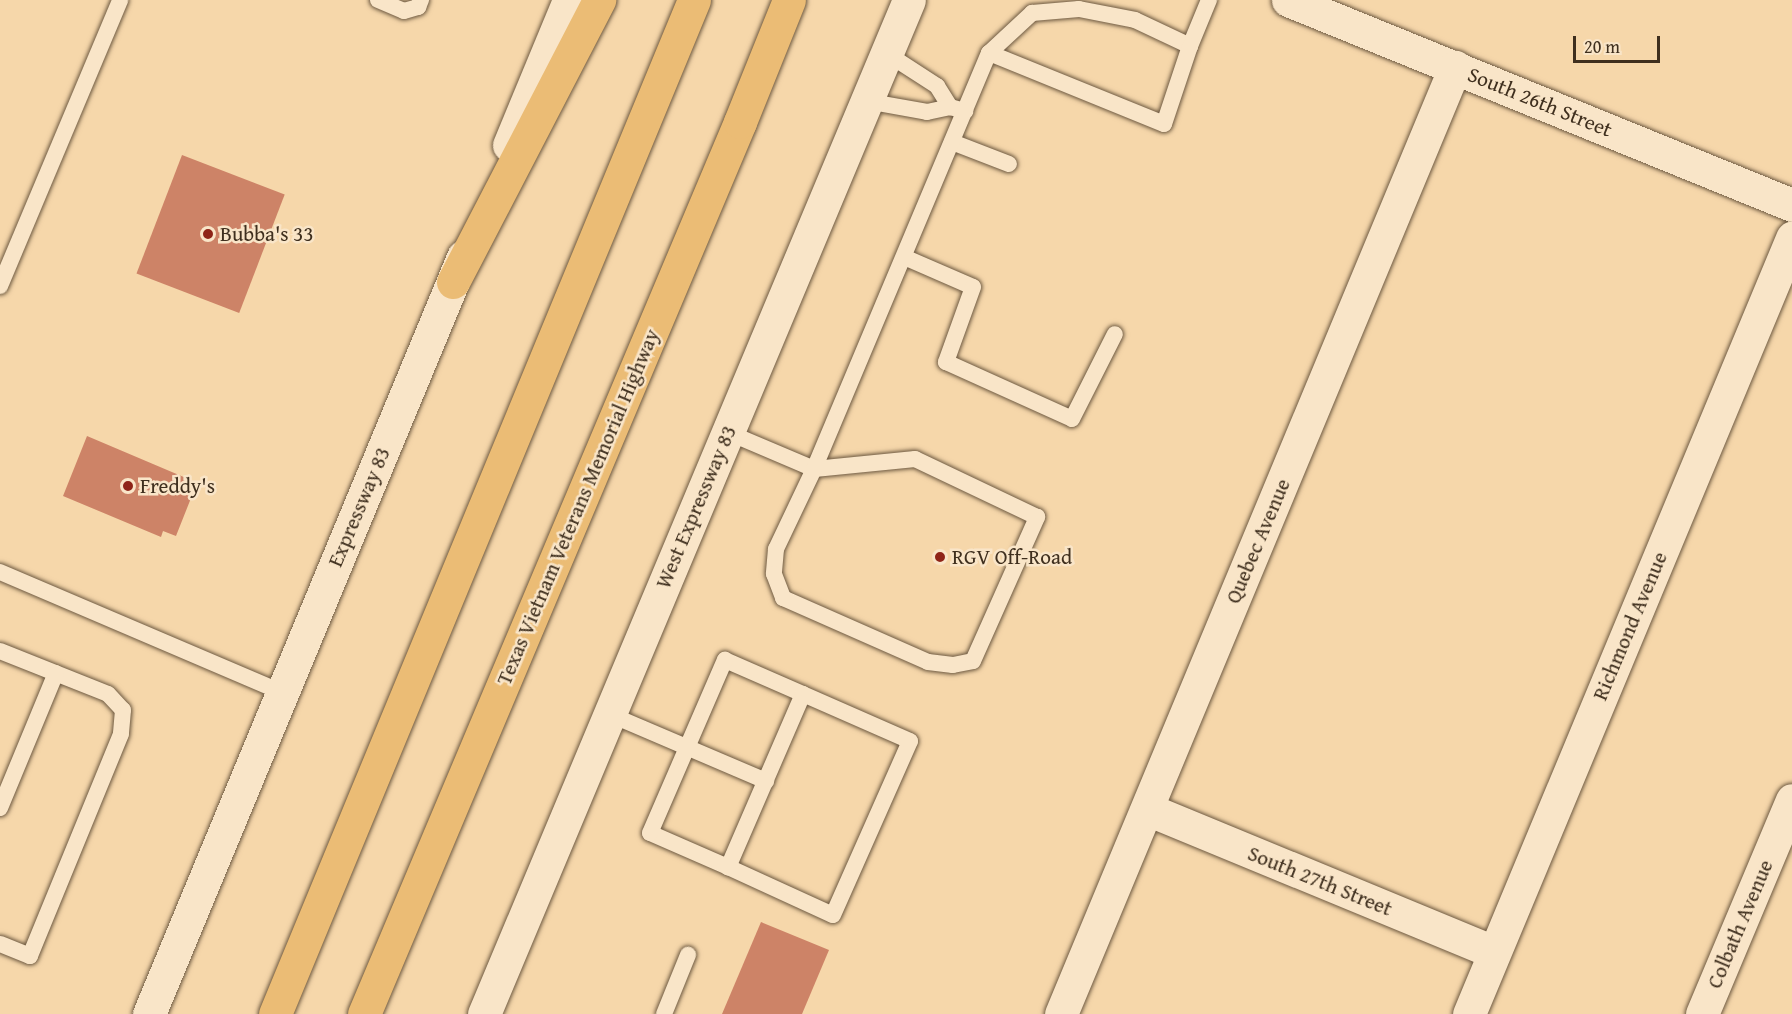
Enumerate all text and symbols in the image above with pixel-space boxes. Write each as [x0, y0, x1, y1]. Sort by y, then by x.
scale bar [1576, 24, 1663, 62]
text: 20 m [1584, 33, 1620, 60]
street label: South 26th Street [1464, 62, 1616, 142]
place label: Bubba's 33 [220, 221, 314, 247]
marker: Bubba's 33 [201, 227, 215, 241]
street label: Texas Vietnam Veterans Memorial Highway [491, 325, 665, 689]
street label: West Expressway 83 [650, 422, 742, 592]
street label: Expressway 83 [323, 443, 395, 571]
place label: Freddy's [140, 473, 215, 499]
street label: Quebec Avenue [1220, 475, 1296, 607]
marker: Freddy's [121, 479, 135, 493]
place label: RGV Off-Road [952, 544, 1072, 570]
street label: Richmond Avenue [1587, 548, 1673, 704]
marker: RGV Off-Road [933, 550, 947, 564]
street label: South 27th Street [1244, 841, 1396, 921]
street label: Colbath Avenue [1702, 856, 1778, 992]

